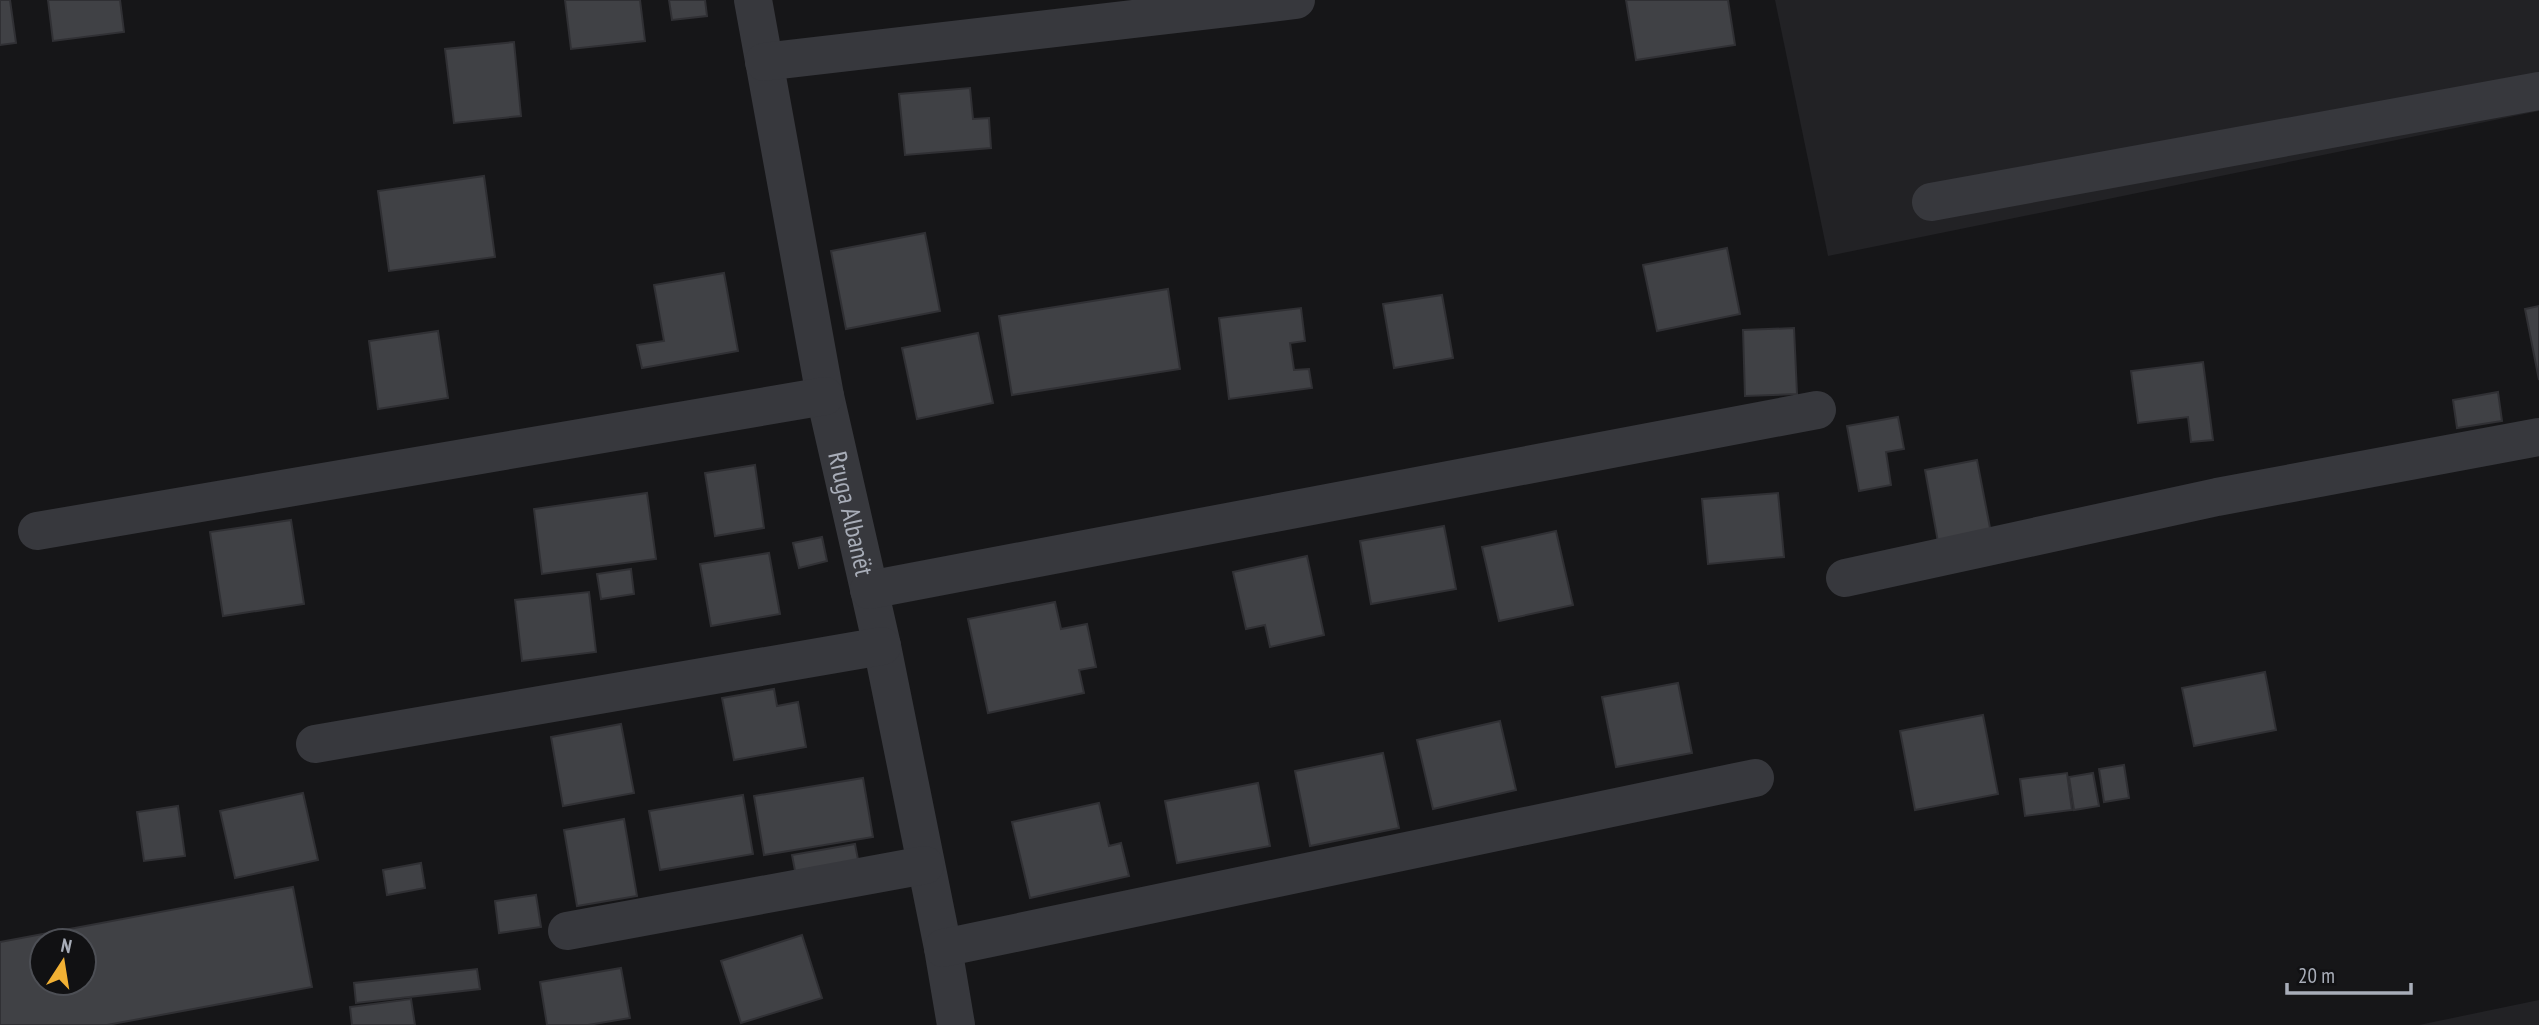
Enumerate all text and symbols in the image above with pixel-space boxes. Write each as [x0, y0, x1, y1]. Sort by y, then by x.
street label: Rruga Albanët [822, 448, 882, 579]
north arrow [28, 927, 98, 997]
text: N [59, 933, 74, 958]
scale bar [2287, 951, 2411, 995]
text: 20 m [2298, 962, 2335, 989]

